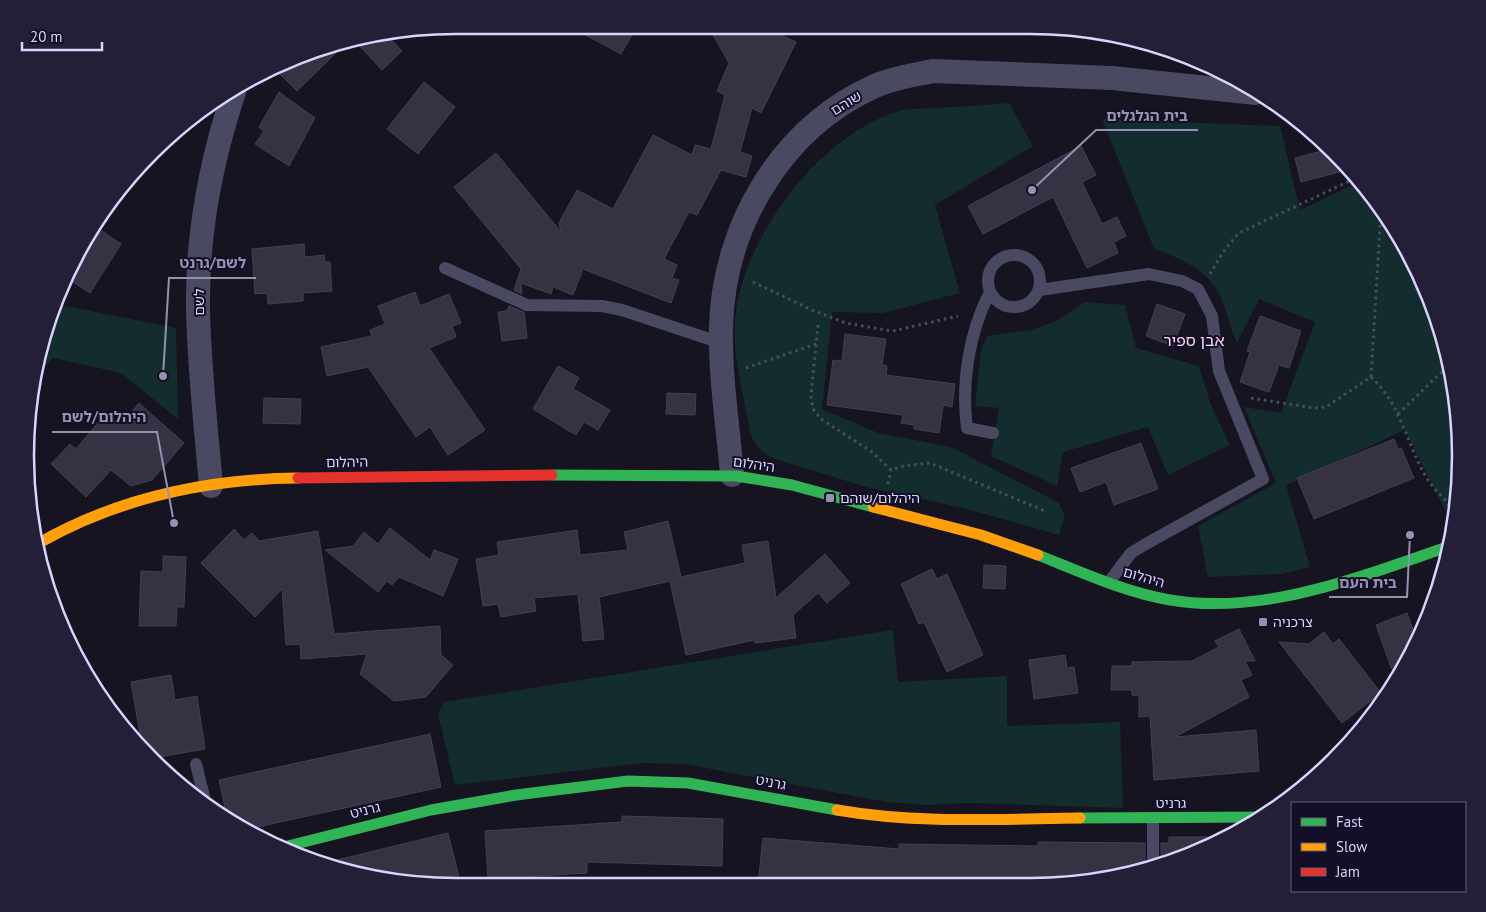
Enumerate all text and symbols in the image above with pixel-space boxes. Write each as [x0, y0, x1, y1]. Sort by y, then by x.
scale bar [22, 20, 102, 52]
text: 20 m [30, 27, 63, 46]
street label: שוהם [827, 87, 865, 119]
callout: בית הגלגלים [1096, 100, 1198, 130]
text: בית הגלגלים [1106, 106, 1188, 125]
callout: לשם/גרנט [169, 248, 256, 278]
text: לשם/גרנט [180, 253, 246, 272]
street label: לשם [190, 288, 208, 316]
district label: אבן ספיר [1163, 330, 1225, 350]
callout: היהלום/לשם [52, 402, 157, 432]
text: היהלום/לשם [62, 407, 146, 426]
street label: היהלום [732, 452, 776, 476]
street label: היהלום [326, 453, 368, 471]
place label: היהלום/שוהם [840, 489, 920, 507]
marker: היהלום/שוהם [824, 492, 836, 504]
street label: היהלום [1121, 563, 1167, 591]
callout: בית העם [1329, 567, 1407, 597]
text: בית העם [1339, 573, 1397, 592]
place label: צרכניה [1273, 613, 1313, 631]
marker: צרכניה [1257, 616, 1269, 628]
street label: גרניט [754, 770, 788, 794]
street label: גרניט [1156, 794, 1186, 812]
street label: גרניט [348, 798, 382, 822]
legend [1291, 802, 1466, 892]
text: Fast [1336, 812, 1363, 831]
text: Slow [1336, 837, 1367, 856]
text: Jam [1335, 862, 1360, 881]

